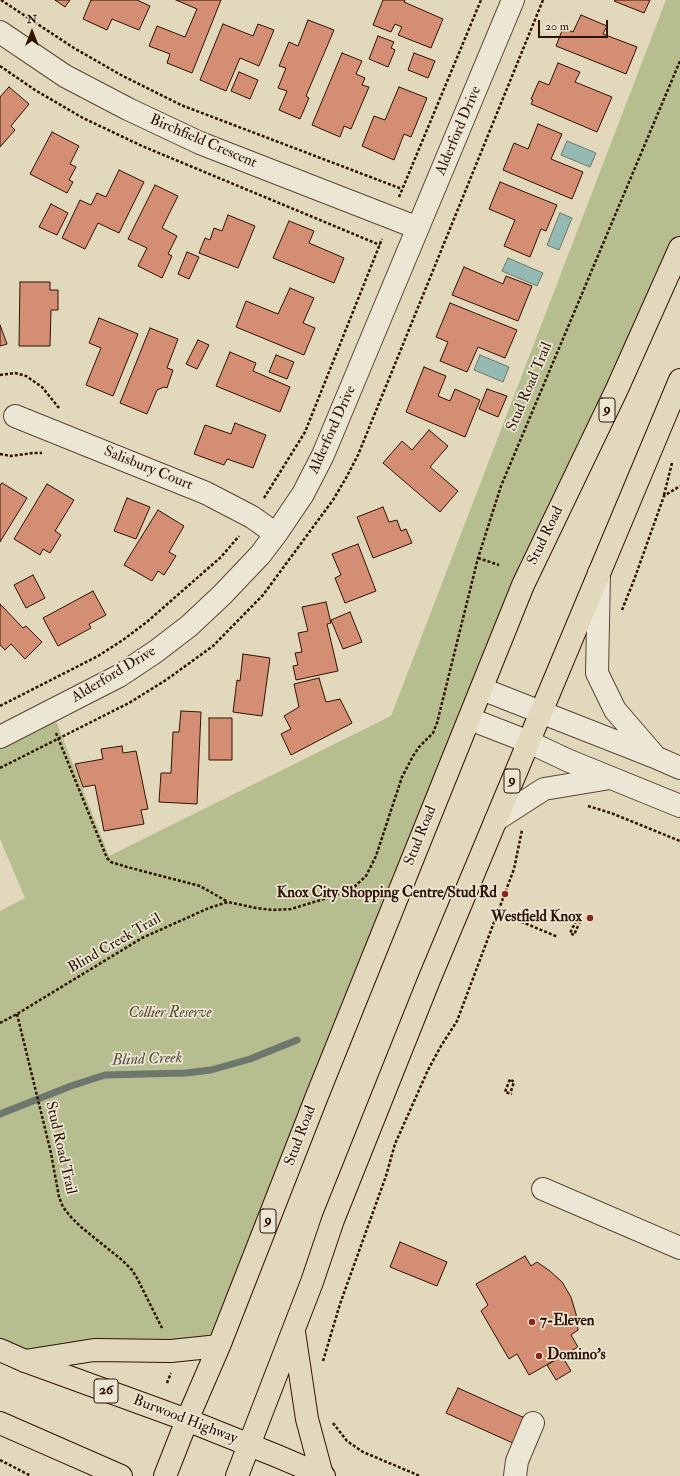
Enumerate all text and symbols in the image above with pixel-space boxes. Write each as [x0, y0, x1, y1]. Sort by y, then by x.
north arrow [12, 12, 52, 52]
scale bar [540, 12, 610, 38]
text: N [27, 13, 37, 26]
text: 20 m [545, 19, 569, 34]
street label: Alderford Drive [432, 84, 486, 178]
street label: Birchfield Crescent [147, 111, 259, 173]
street label: Stud Road Trail [503, 340, 557, 434]
street label: Alderford Drive [305, 383, 361, 477]
road number: 9 [599, 398, 615, 422]
street label: Salisbury Court [101, 443, 195, 495]
street label: Stud Road [524, 504, 568, 568]
street label: Alderford Drive [69, 643, 159, 707]
road number: 9 [504, 769, 520, 793]
street label: Stud Road [401, 803, 441, 869]
place label: Knox City Shopping Centre/Stud Rd [277, 885, 497, 903]
marker: Knox City Shopping Centre/Stud Rd [500, 889, 510, 899]
place label: Westfield Knox [491, 909, 582, 927]
street label: Blind Creek Trail [65, 910, 165, 978]
marker: Westfield Knox [585, 913, 595, 923]
park label: Collier Reserve [128, 1005, 212, 1023]
water label: Blind Creek [112, 1049, 182, 1071]
street label: Stud Road Trail [41, 1100, 79, 1196]
street label: Stud Road [281, 1103, 321, 1169]
road number: 9 [260, 1209, 276, 1233]
place label: 7-Eleven [540, 1313, 594, 1331]
marker: 7-Eleven [527, 1317, 537, 1327]
place label: Domino's [547, 1347, 606, 1365]
marker: Domino's [534, 1351, 544, 1361]
road number: 26 [94, 1379, 118, 1403]
street label: Burwood Highway [130, 1392, 240, 1448]

